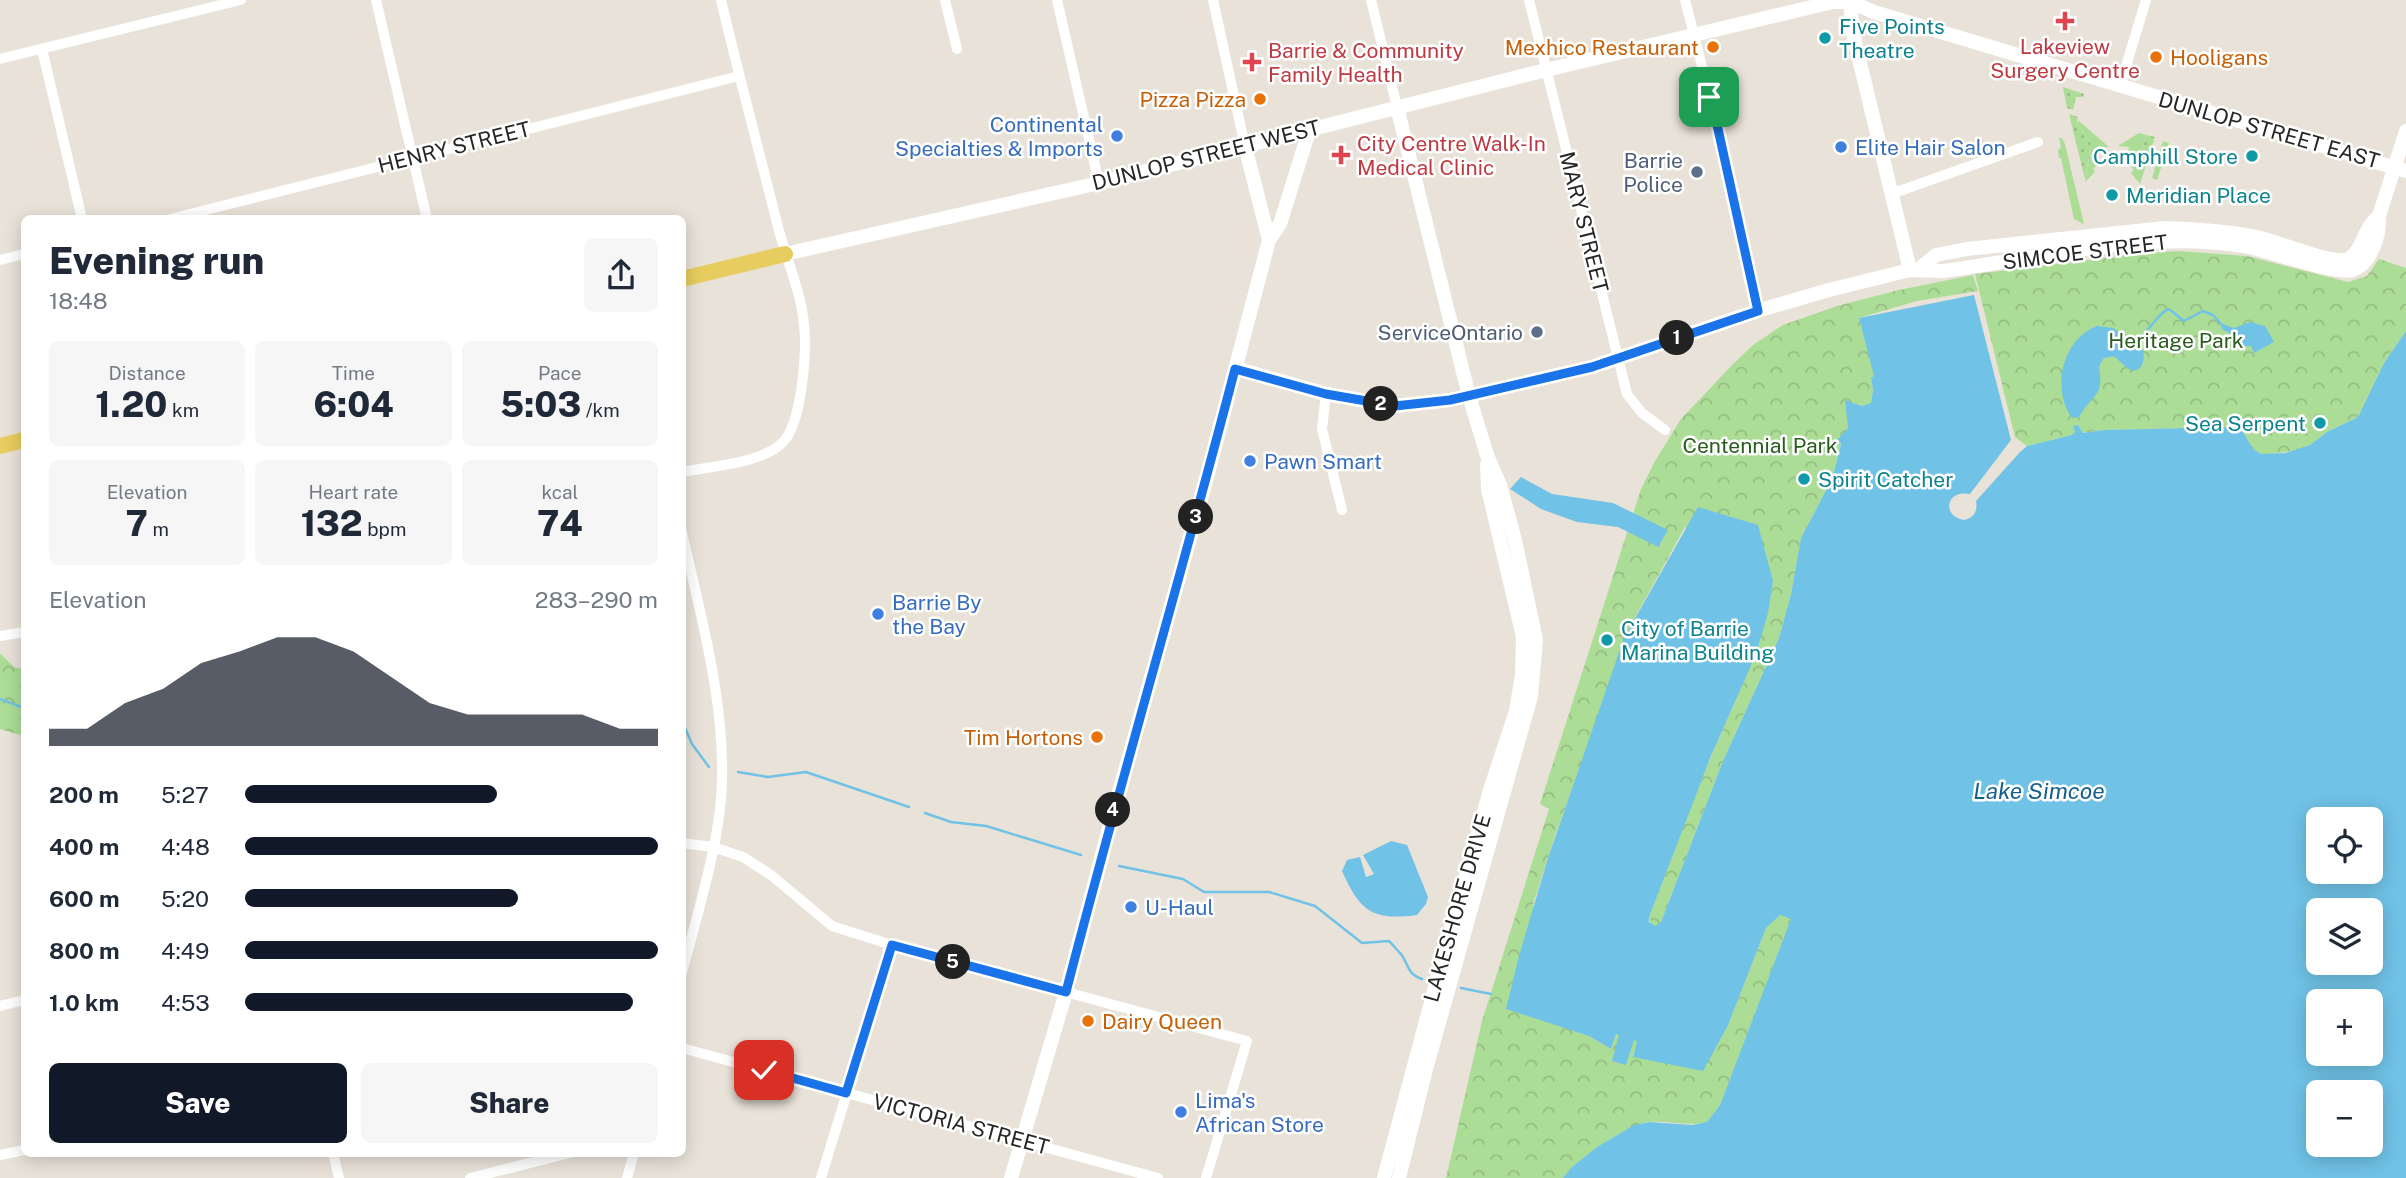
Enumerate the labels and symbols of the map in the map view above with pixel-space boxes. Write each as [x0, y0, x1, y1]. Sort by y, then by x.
marker: Lakeview Surgery Centre [2055, 11, 2075, 31]
place label: Five Points Theatre [1839, 14, 1945, 63]
marker: Five Points Theatre [1817, 30, 1833, 46]
place label: Lakeview Surgery Centre [1990, 34, 2140, 83]
place label: Mexhico Restaurant [1505, 35, 1699, 60]
place label: Barrie & Community Family Health [1268, 38, 1464, 87]
marker: Mexhico Restaurant [1705, 39, 1721, 55]
place label: Hooligans [2170, 45, 2268, 70]
marker: Hooligans [2148, 49, 2164, 65]
marker: Barrie & Community Family Health [1242, 52, 1262, 72]
pin [1679, 67, 1739, 127]
street label: DUNLOP STREET EAST [2156, 86, 2382, 174]
place label: Pizza Pizza [1140, 87, 1246, 112]
marker: Pizza Pizza [1252, 91, 1268, 107]
place label: Continental Specialties & Imports [895, 112, 1103, 161]
street label: DUNLOP STREET WEST [1089, 115, 1323, 195]
street label: HENRY STREET [375, 116, 533, 178]
marker: Continental Specialties & Imports [1109, 128, 1125, 144]
place label: City Centre Walk-In Medical Clinic [1357, 131, 1546, 180]
place label: Elite Hair Salon [1855, 135, 2006, 160]
marker: Elite Hair Salon [1833, 139, 1849, 155]
place label: Camphill Store [2093, 144, 2238, 169]
marker: City Centre Walk-In Medical Clinic [1331, 145, 1351, 165]
place label: Barrie Police [1623, 148, 1683, 197]
marker: Camphill Store [2244, 148, 2260, 164]
street label: MARY STREET [1554, 149, 1614, 295]
marker: Barrie Police [1689, 164, 1705, 180]
place label: Meridian Place [2126, 183, 2271, 208]
marker: Meridian Place [2104, 187, 2120, 203]
street label: SIMCOE STREET [2001, 229, 2169, 275]
place label: ServiceOntario [1378, 320, 1523, 345]
pin: 1 [1660, 320, 1694, 356]
marker: ServiceOntario [1529, 324, 1545, 340]
park label: Heritage Park [2108, 328, 2244, 353]
pin: 2 [1364, 386, 1398, 422]
place label: Sea Serpent [2185, 411, 2306, 436]
marker: Sea Serpent [2312, 415, 2328, 431]
park label: Centennial Park [1682, 433, 1838, 458]
place label: Pawn Smart [1264, 449, 1382, 474]
marker: Pawn Smart [1242, 453, 1258, 469]
place label: Spirit Catcher [1818, 467, 1953, 492]
marker: Spirit Catcher [1796, 471, 1812, 487]
pin: 3 [1178, 500, 1214, 534]
place label: Barrie By the Bay [892, 590, 981, 639]
marker: Barrie By the Bay [870, 606, 886, 622]
place label: City of Barrie Marina Building [1621, 616, 1774, 665]
marker: City of Barrie Marina Building [1599, 632, 1615, 648]
place label: Tim Hortons [964, 725, 1083, 750]
marker: Tim Hortons [1089, 729, 1105, 745]
water label: Lake Simcoe [1973, 777, 2105, 804]
pin: 4 [1096, 792, 1130, 828]
street label: LAKESHORE DRIVE [1418, 811, 1496, 1005]
place label: U-Haul [1145, 895, 1214, 920]
marker: U-Haul [1123, 899, 1139, 915]
pin: 5 [936, 944, 970, 979]
place label: Dairy Queen [1102, 1009, 1222, 1034]
marker: Dairy Queen [1080, 1013, 1096, 1029]
pin [734, 1040, 794, 1100]
street label: VICTORIA STREET [870, 1088, 1052, 1160]
place label: Lima's African Store [1195, 1088, 1324, 1137]
marker: Lima's African Store [1173, 1104, 1189, 1120]

